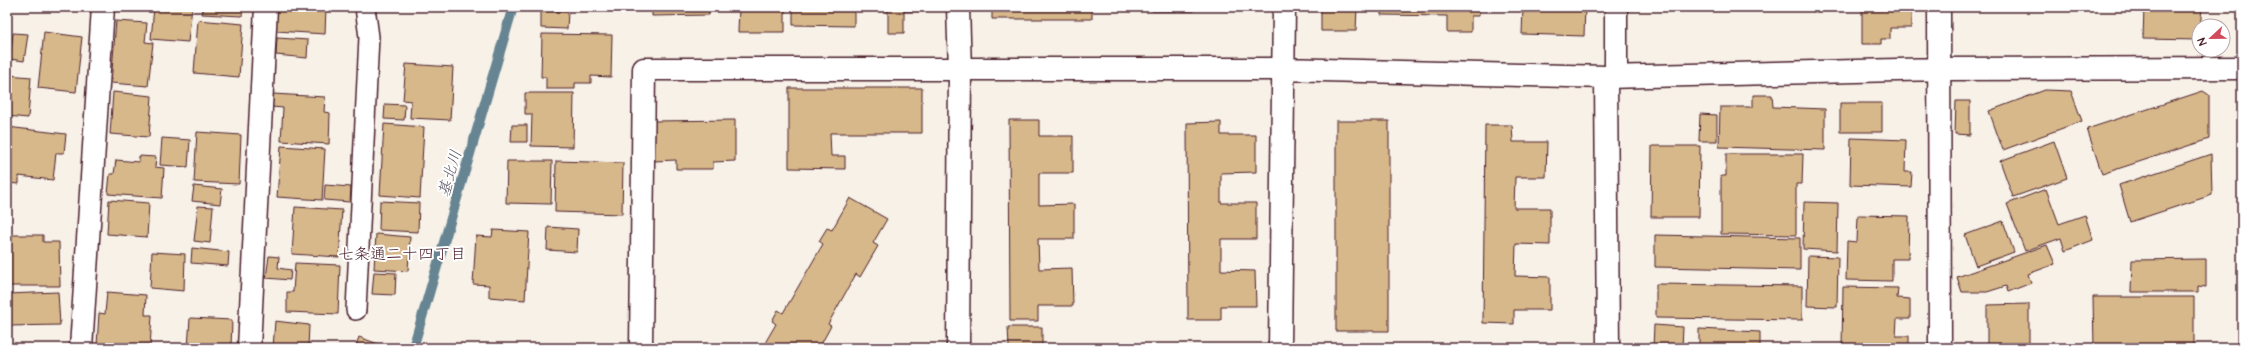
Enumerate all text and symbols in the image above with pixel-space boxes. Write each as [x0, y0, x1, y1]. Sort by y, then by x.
north arrow [2191, 18, 2231, 58]
text: N [2194, 35, 2210, 48]
water label: 基北川 [433, 147, 467, 199]
district label: 七条通二十四丁目 [338, 243, 466, 265]

